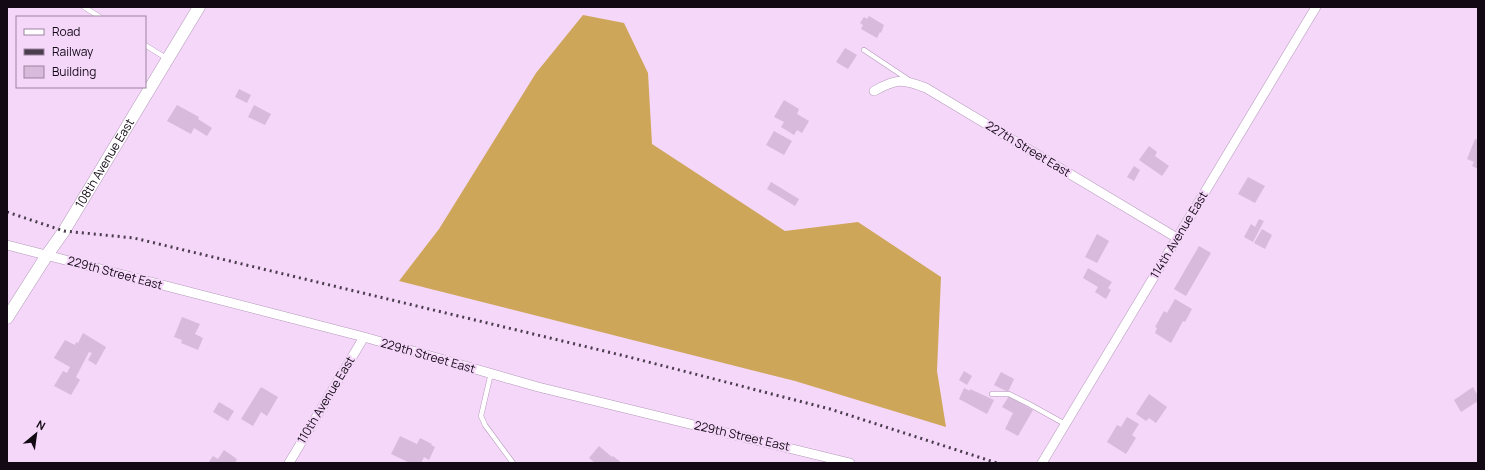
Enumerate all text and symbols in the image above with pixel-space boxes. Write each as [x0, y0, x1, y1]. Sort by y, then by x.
legend [16, 16, 146, 88]
text: Road [52, 23, 80, 40]
text: Railway [52, 43, 94, 60]
text: Building [52, 63, 96, 80]
street label: 108th Avenue East [71, 115, 138, 211]
street label: 227th Street East [983, 116, 1074, 181]
street label: 114th Avenue East [1146, 188, 1211, 281]
street label: 229th Street East [66, 252, 165, 293]
street label: 229th Street East [379, 334, 478, 377]
street label: 110th Avenue East [293, 353, 358, 447]
north arrow [16, 414, 56, 454]
text: N [34, 416, 48, 433]
street label: 229th Street East [693, 416, 792, 455]

